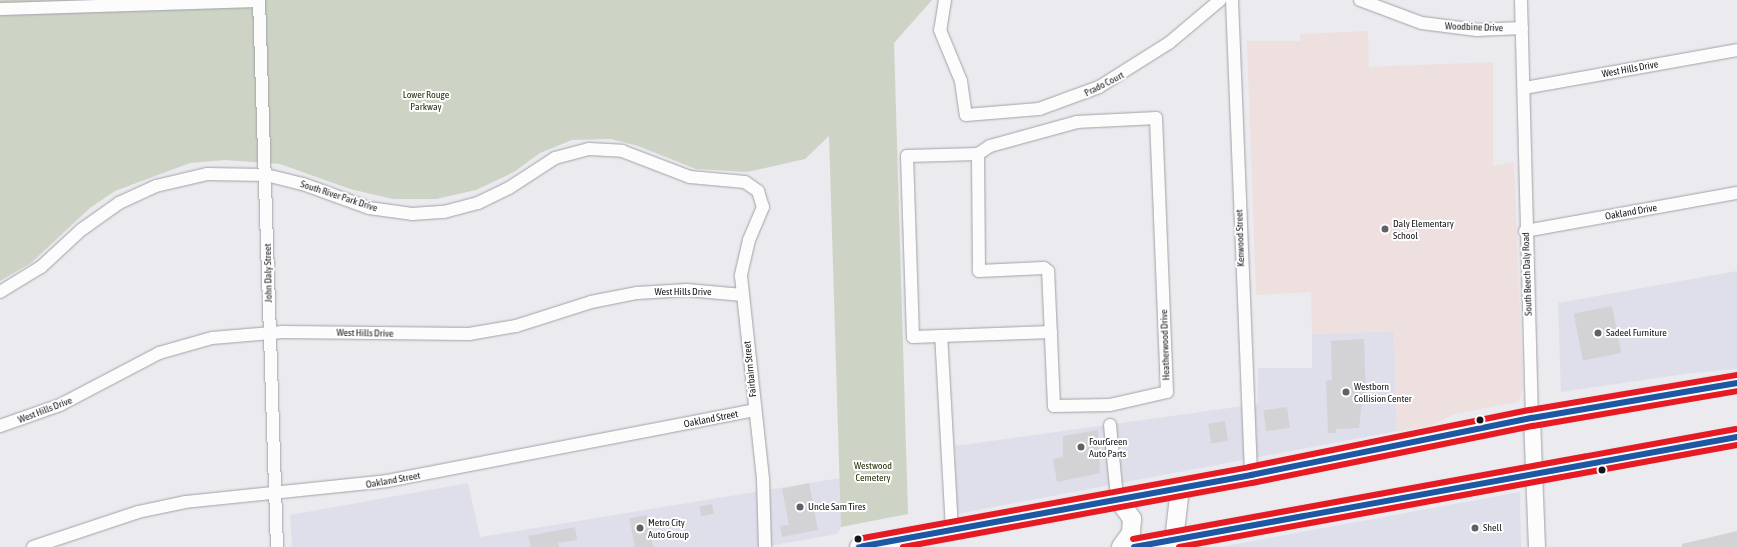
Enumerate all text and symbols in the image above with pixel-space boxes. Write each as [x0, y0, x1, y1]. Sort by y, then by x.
street label: Woodbine Drive [1445, 20, 1503, 34]
street label: West Hills Drive [1601, 58, 1659, 80]
street label: Prado Court [1082, 69, 1126, 99]
park label: Lower Rouge Parkway [403, 88, 449, 112]
street label: South River Park Drive [299, 178, 379, 214]
street label: Oakland Drive [1604, 202, 1658, 222]
street label: Kenwood Street [1233, 209, 1247, 267]
place label: Daly Elementary School [1393, 217, 1454, 240]
marker: Daly Elementary School [1380, 224, 1390, 234]
street label: South Beech Daly Road [1520, 232, 1534, 316]
street label: John Daly Street [261, 243, 275, 303]
street label: West Hills Drive [655, 286, 711, 298]
street label: Heatherwood Drive [1158, 309, 1172, 381]
street label: West Hills Drive [336, 327, 394, 339]
place label: Sadeel Furniture [1606, 327, 1667, 339]
marker: Sadeel Furniture [1593, 328, 1603, 338]
street label: Fairbairn Street [741, 340, 759, 398]
place label: Westborn Collision Center [1354, 380, 1412, 404]
marker: Westborn Collision Center [1341, 387, 1351, 397]
street label: West Hills Drive [16, 394, 74, 426]
street label: Oakland Street [683, 408, 739, 430]
unlabelled marker [1475, 415, 1485, 425]
place label: FourGreen Auto Parts [1089, 435, 1127, 458]
marker: FourGreen Auto Parts [1076, 442, 1086, 452]
park label: Westwood Cemetery [854, 459, 892, 482]
unlabelled marker [1597, 465, 1607, 475]
street label: Oakland Street [365, 469, 421, 491]
place label: Uncle Sam Tires [808, 501, 866, 513]
marker: Uncle Sam Tires [795, 502, 805, 512]
place label: Metro City Auto Group [648, 516, 689, 540]
place label: Shell [1483, 522, 1502, 534]
marker: Metro City Auto Group [635, 523, 645, 533]
marker: Shell [1470, 523, 1480, 533]
unlabelled marker [853, 534, 863, 544]

